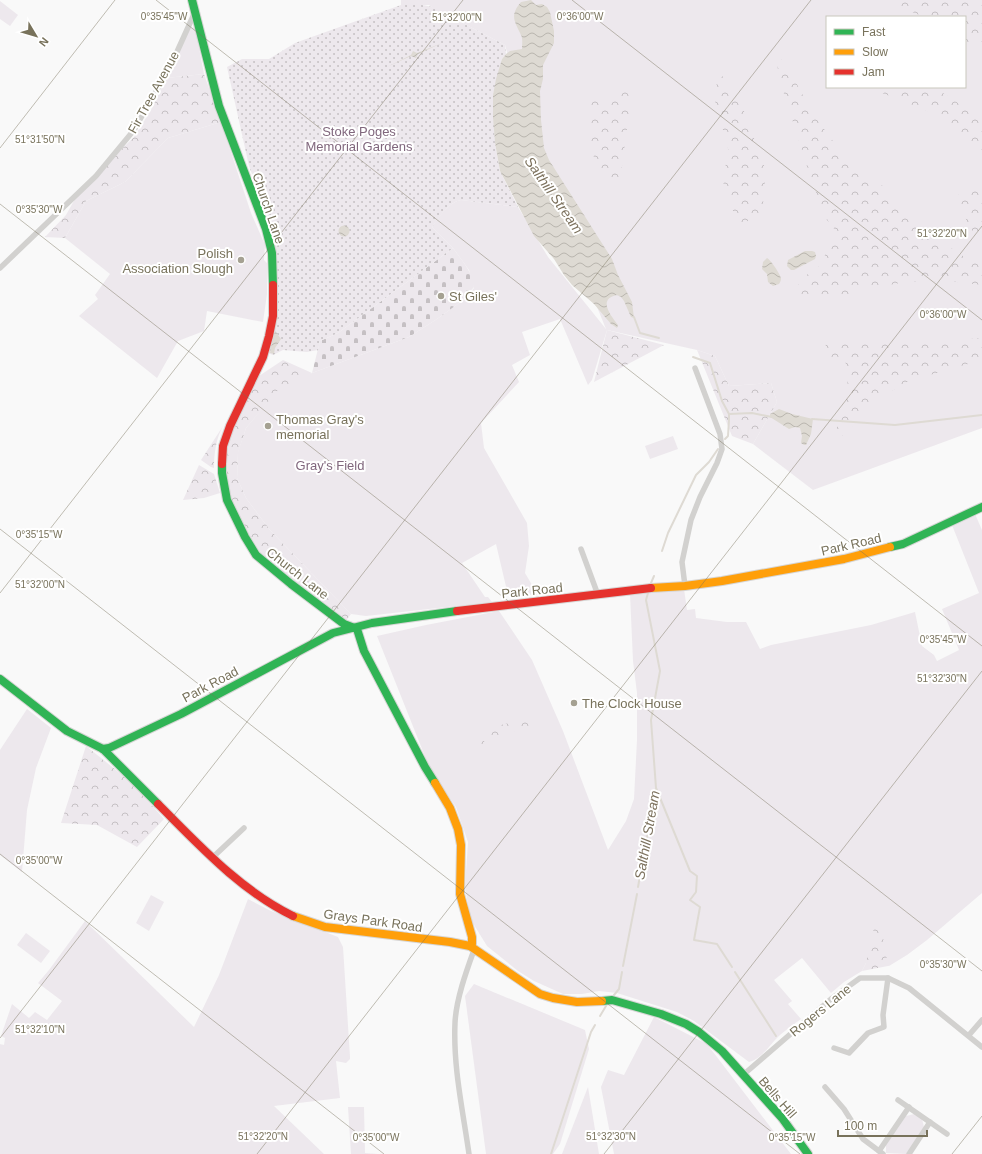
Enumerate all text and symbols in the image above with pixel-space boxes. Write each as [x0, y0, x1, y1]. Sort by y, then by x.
text: 0°35'45"W [141, 11, 188, 22]
text: 0°36'00"W [557, 11, 604, 22]
text: 51°32'00"N [432, 12, 482, 23]
north arrow [16, 16, 56, 56]
legend [826, 16, 966, 88]
text: Fast [862, 25, 886, 39]
text: N [37, 35, 51, 49]
text: Slow [862, 45, 888, 59]
street label: Fir Tree Avenue [125, 49, 182, 136]
text: Jam [862, 65, 885, 79]
park label: Stoke Poges Memorial Gardens [306, 124, 413, 154]
text: 51°31'50"N [15, 134, 65, 145]
water label: Salthill Stream [522, 153, 587, 237]
street label: Church Lane [249, 171, 288, 246]
text: 0°35'30"W [16, 204, 63, 215]
text: 51°32'20"N [917, 228, 967, 239]
place label: Polish Association Slough [122, 246, 233, 276]
marker: Polish Association Slough [236, 255, 246, 265]
place label: St Giles' [449, 289, 497, 304]
marker: St Giles' [436, 291, 446, 301]
text: 0°36'00"W [920, 309, 967, 320]
place label: Thomas Gray's memorial [276, 412, 364, 442]
marker: Thomas Gray's memorial [263, 421, 273, 431]
park label: Gray's Field [296, 458, 364, 473]
text: 0°35'15"W [16, 529, 63, 540]
street label: Park Road [820, 530, 883, 559]
street label: Church Lane [264, 545, 332, 602]
text: 51°32'00"N [15, 579, 65, 590]
street label: Park Road [501, 580, 563, 601]
text: 0°35'45"W [920, 634, 967, 645]
street label: Park Road [180, 663, 241, 705]
text: 51°32'30"N [917, 673, 967, 684]
place label: The Clock House [582, 696, 682, 711]
marker: The Clock House [569, 698, 579, 708]
water label: Salthill Stream [631, 789, 663, 881]
text: 0°35'00"W [16, 855, 63, 866]
street label: Grays Park Road [323, 906, 423, 935]
text: 0°35'30"W [920, 959, 967, 970]
street label: Rogers Lane [787, 981, 854, 1040]
text: 51°32'10"N [15, 1024, 65, 1035]
street label: Bells Hill [756, 1074, 800, 1121]
scale bar [838, 1112, 927, 1138]
text: 100 m [844, 1119, 877, 1133]
text: 51°32'20"N [238, 1131, 288, 1142]
text: 51°32'30"N [586, 1131, 636, 1142]
text: 0°35'00"W [353, 1132, 400, 1143]
text: 0°35'15"W [769, 1132, 816, 1143]

